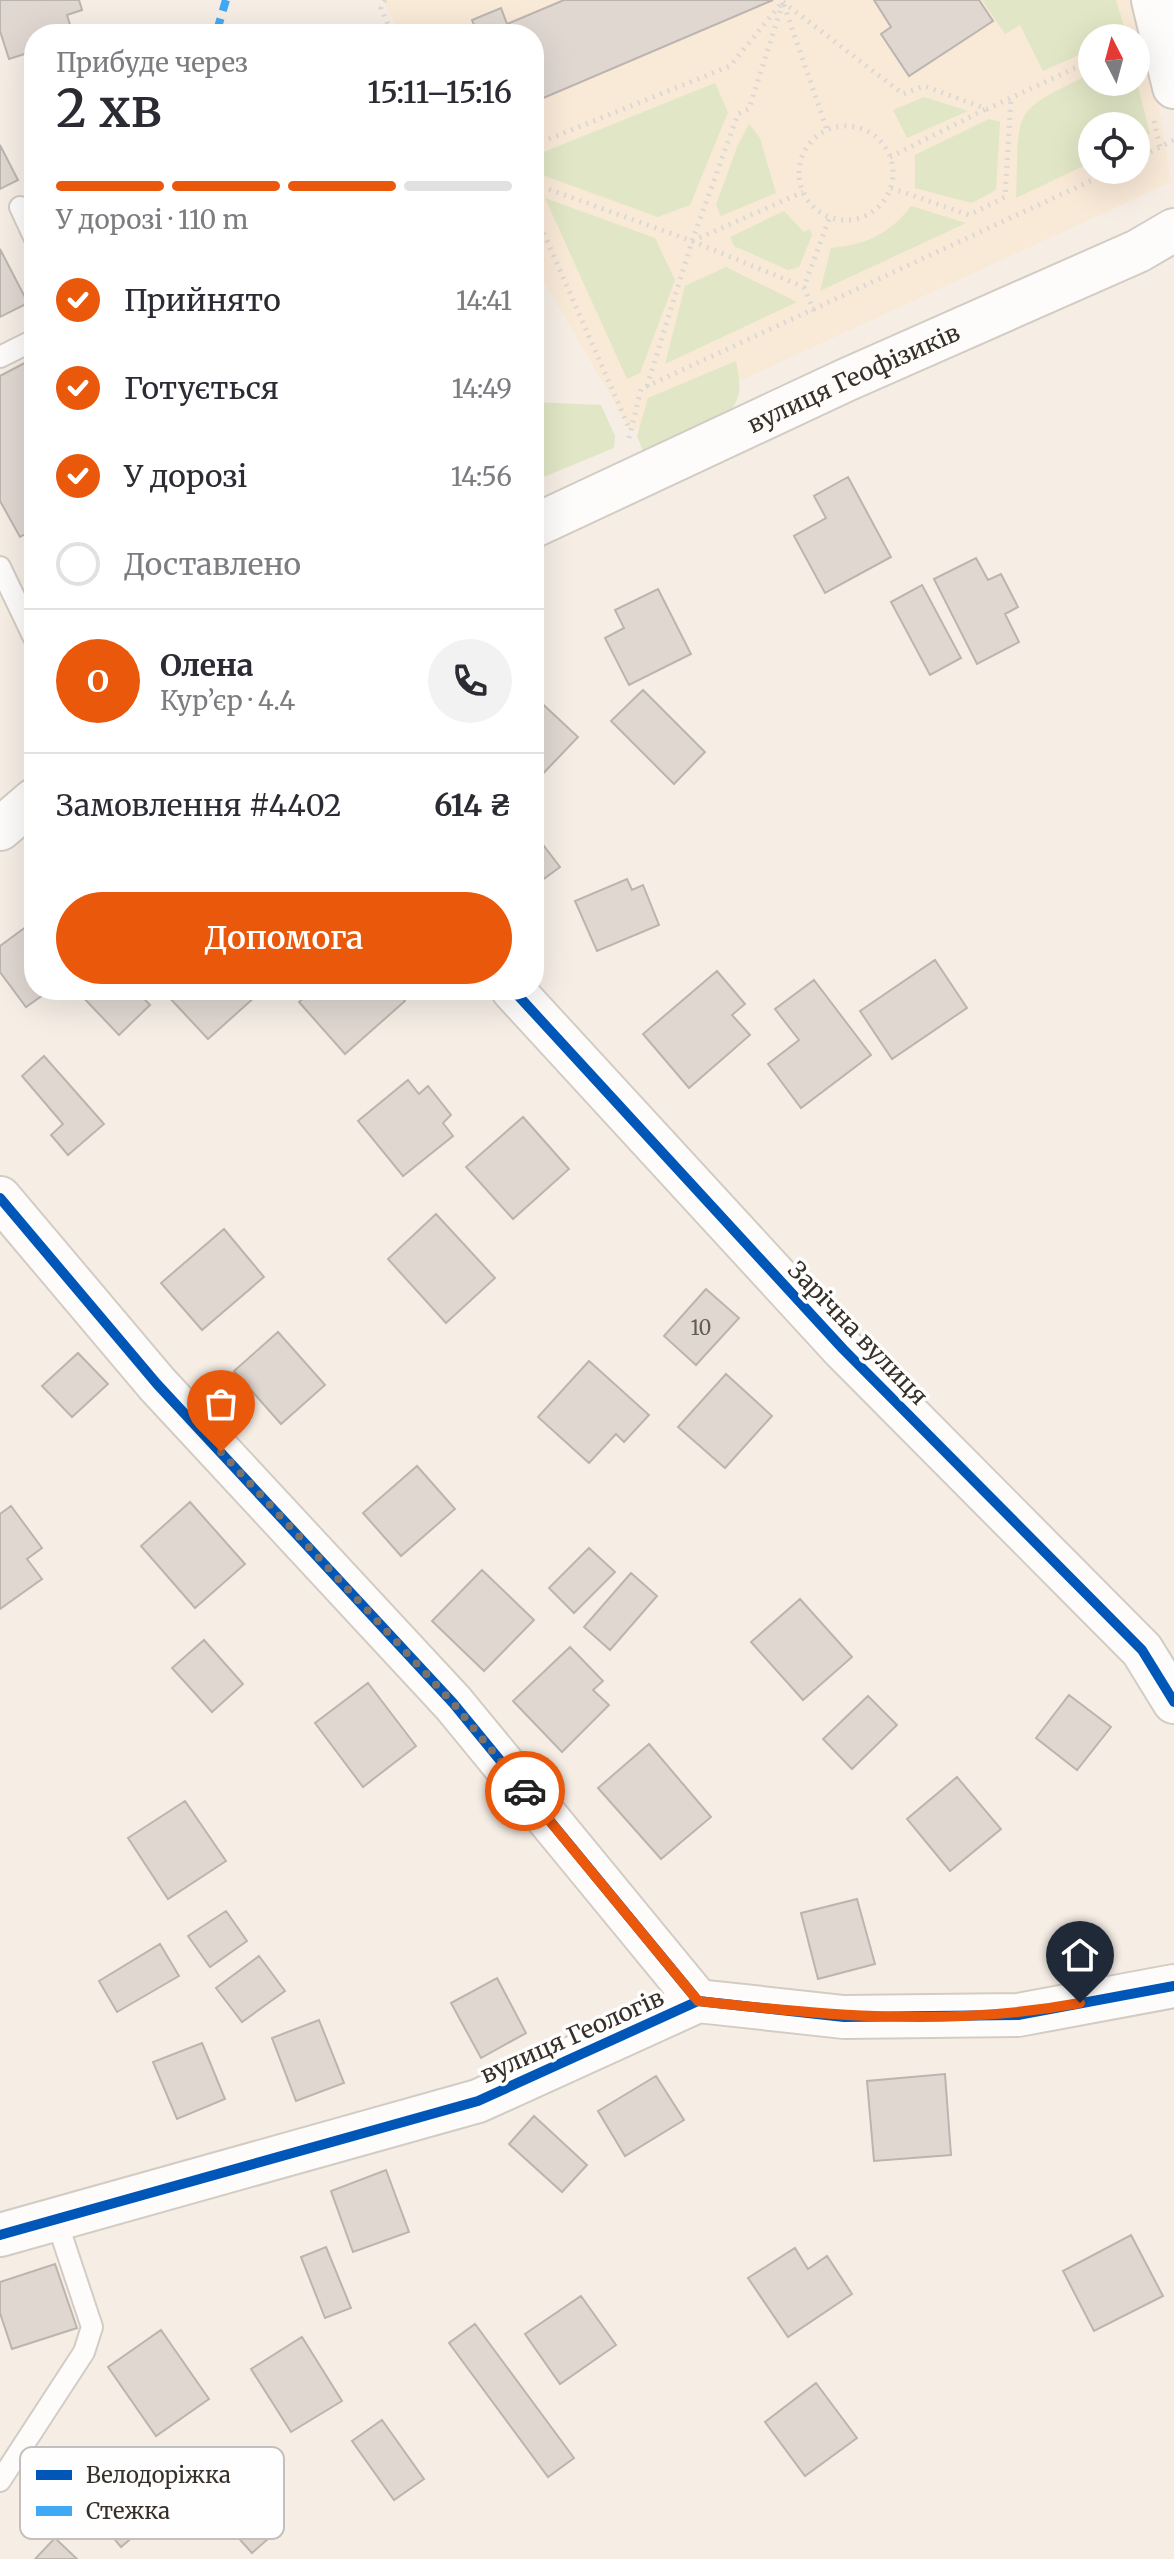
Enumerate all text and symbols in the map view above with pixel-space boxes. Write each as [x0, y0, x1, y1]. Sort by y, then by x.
north arrow [1078, 24, 1150, 96]
map controls [1078, 24, 1150, 184]
text: Прибуде через [56, 46, 248, 79]
text: 15:11–15:16 [367, 73, 512, 111]
text: 2 хв [56, 76, 162, 141]
button: locate [1078, 112, 1150, 184]
text: У дорозі · 110 m [56, 203, 248, 236]
icon: check [56, 278, 100, 322]
text: Прийнято [124, 281, 281, 319]
text: 14:41 [456, 284, 512, 317]
street label: вулиця Геофізиків [742, 316, 964, 440]
icon: check [56, 366, 100, 410]
text: Готується [124, 369, 279, 407]
text: 14:49 [452, 372, 512, 405]
icon: check [56, 454, 100, 498]
text: У дорозі [124, 457, 247, 495]
text: 14:56 [451, 460, 512, 493]
text: Доставлено [124, 545, 301, 583]
button: phone [428, 639, 512, 723]
text: Олена [160, 646, 254, 684]
text: О [87, 662, 109, 700]
text: Кур’єр · 4.4 [160, 684, 295, 717]
text: Замовлення #4402 [56, 786, 342, 824]
text: 614 ₴ [434, 786, 512, 824]
button: Допомога [56, 892, 512, 984]
street label: Зарічна вулиця [782, 1255, 934, 1411]
house number: 10 [690, 1315, 712, 1340]
pin [187, 1370, 255, 1452]
icon: bag [199, 1382, 243, 1426]
courier [485, 1751, 565, 1831]
icon: car [503, 1769, 547, 1813]
pin [1046, 1921, 1114, 2003]
icon: home [1058, 1933, 1102, 1977]
street label: вулиця Геологів [476, 1982, 668, 2090]
legend [20, 2447, 284, 2539]
text: Велодоріжка [86, 2461, 231, 2489]
text: Стежка [86, 2497, 170, 2525]

